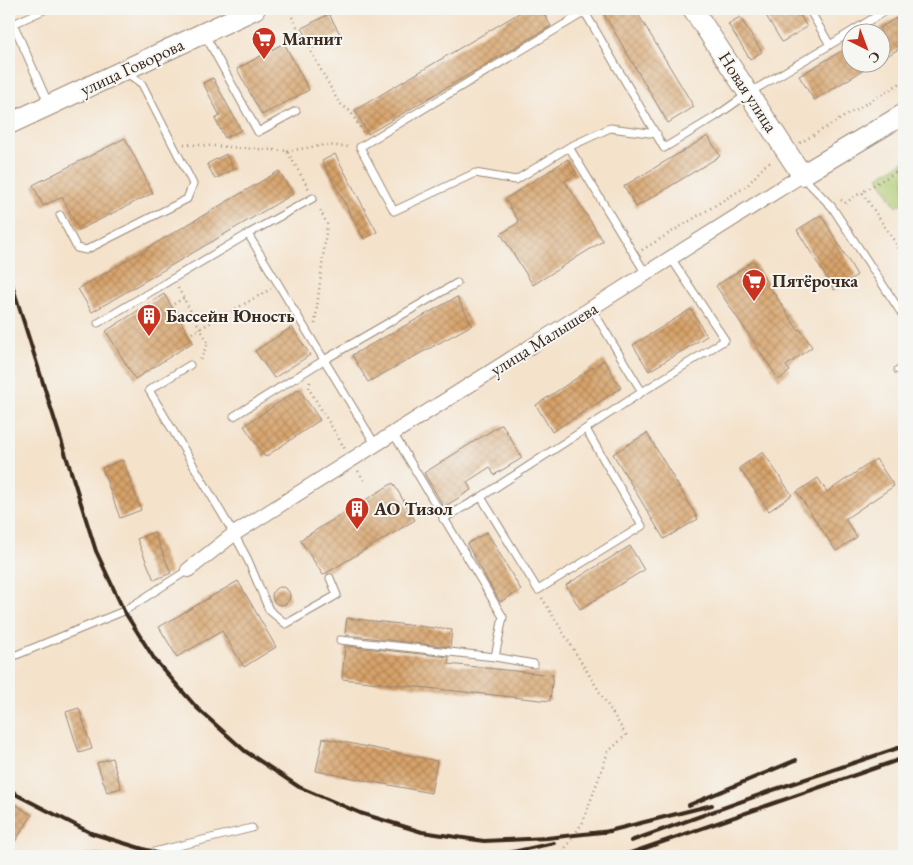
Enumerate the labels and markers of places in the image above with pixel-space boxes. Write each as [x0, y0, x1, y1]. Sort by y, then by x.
supermarket icon: Магнит [251, 26, 277, 60]
place label: Магнит [282, 27, 342, 50]
supermarket icon: Пятёрочка [741, 268, 767, 302]
place label: Пятёрочка [772, 269, 858, 292]
building icon: Бассейн Юность [136, 303, 162, 337]
place label: Бассейн Юность [166, 304, 295, 327]
building icon: АО Тизол [344, 496, 370, 530]
place label: АО Тизол [373, 497, 453, 520]

